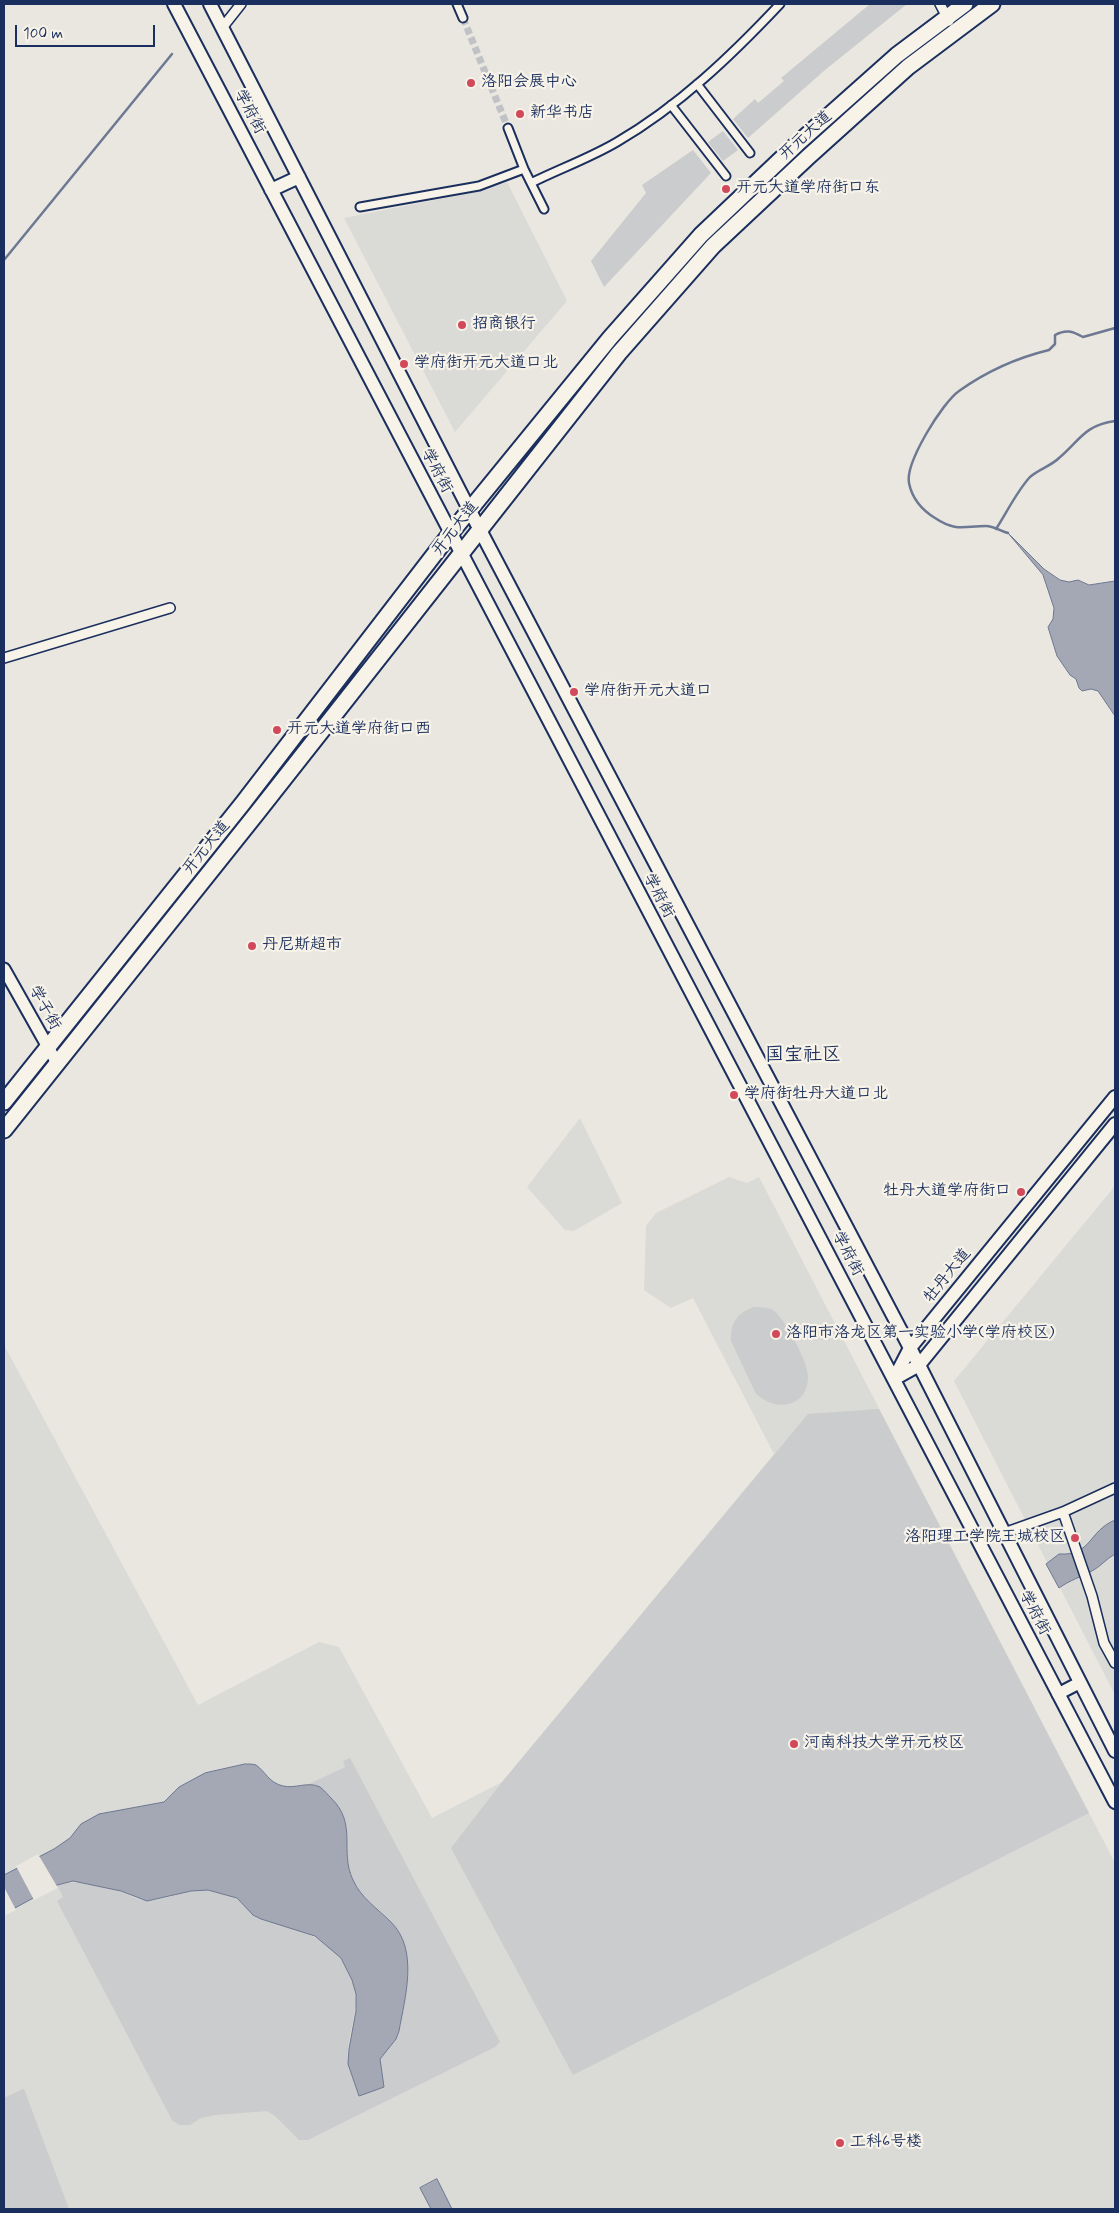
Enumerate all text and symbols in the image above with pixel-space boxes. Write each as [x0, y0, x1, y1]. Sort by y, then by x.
scale bar [18, 15, 158, 47]
text: 100 m [23, 24, 63, 44]
place label: 洛阳会展中心 [481, 73, 577, 93]
marker: 洛阳会展中心 [465, 77, 477, 89]
street label: 学府街 [229, 86, 269, 138]
place label: 新华书店 [530, 104, 594, 124]
street label: 开元大道 [776, 107, 836, 165]
marker: 新华书店 [514, 108, 526, 120]
place label: 开元大道学府街口东 [736, 179, 880, 199]
marker: 开元大道学府街口东 [720, 183, 732, 195]
place label: 招商银行 [472, 315, 536, 335]
marker: 招商银行 [456, 319, 468, 331]
place label: 学府街开元大道口北 [414, 354, 558, 374]
marker: 学府街开元大道口北 [398, 358, 410, 370]
street label: 学府街 [416, 445, 456, 497]
street label: 开元大道 [429, 498, 483, 560]
place label: 学府街开元大道口 [584, 682, 712, 702]
marker: 学府街开元大道口 [568, 686, 580, 698]
place label: 开元大道学府街口西 [287, 720, 431, 740]
marker: 开元大道学府街口西 [271, 724, 283, 736]
street label: 开元大道 [179, 817, 235, 879]
street label: 学府街 [638, 870, 678, 922]
place label: 丹尼斯超市 [262, 936, 342, 956]
marker: 丹尼斯超市 [246, 940, 258, 952]
street label: 学子街 [24, 982, 64, 1034]
district label: 国宝社区 [765, 1045, 841, 1067]
place label: 学府街牡丹大道口北 [744, 1085, 888, 1105]
marker: 学府街牡丹大道口北 [728, 1089, 740, 1101]
place label: 牡丹大道学府街口 [883, 1182, 1011, 1202]
marker: 牡丹大道学府街口 [1015, 1186, 1027, 1198]
street label: 学府街 [827, 1228, 867, 1280]
street label: 牡丹大道 [920, 1245, 976, 1307]
place label: 洛阳市洛龙区第一实验小学(学府校区) [786, 1324, 1055, 1344]
marker: 洛阳市洛龙区第一实验小学(学府校区) [770, 1328, 782, 1340]
place label: 洛阳理工学院王城校区 [905, 1528, 1065, 1548]
marker: 洛阳理工学院王城校区 [1069, 1532, 1081, 1544]
street label: 学府街 [1014, 1587, 1054, 1639]
place label: 河南科技大学开元校区 [804, 1734, 964, 1754]
marker: 河南科技大学开元校区 [788, 1738, 800, 1750]
place label: 工科6号楼 [850, 2133, 922, 2153]
marker: 工科6号楼 [834, 2137, 846, 2149]

